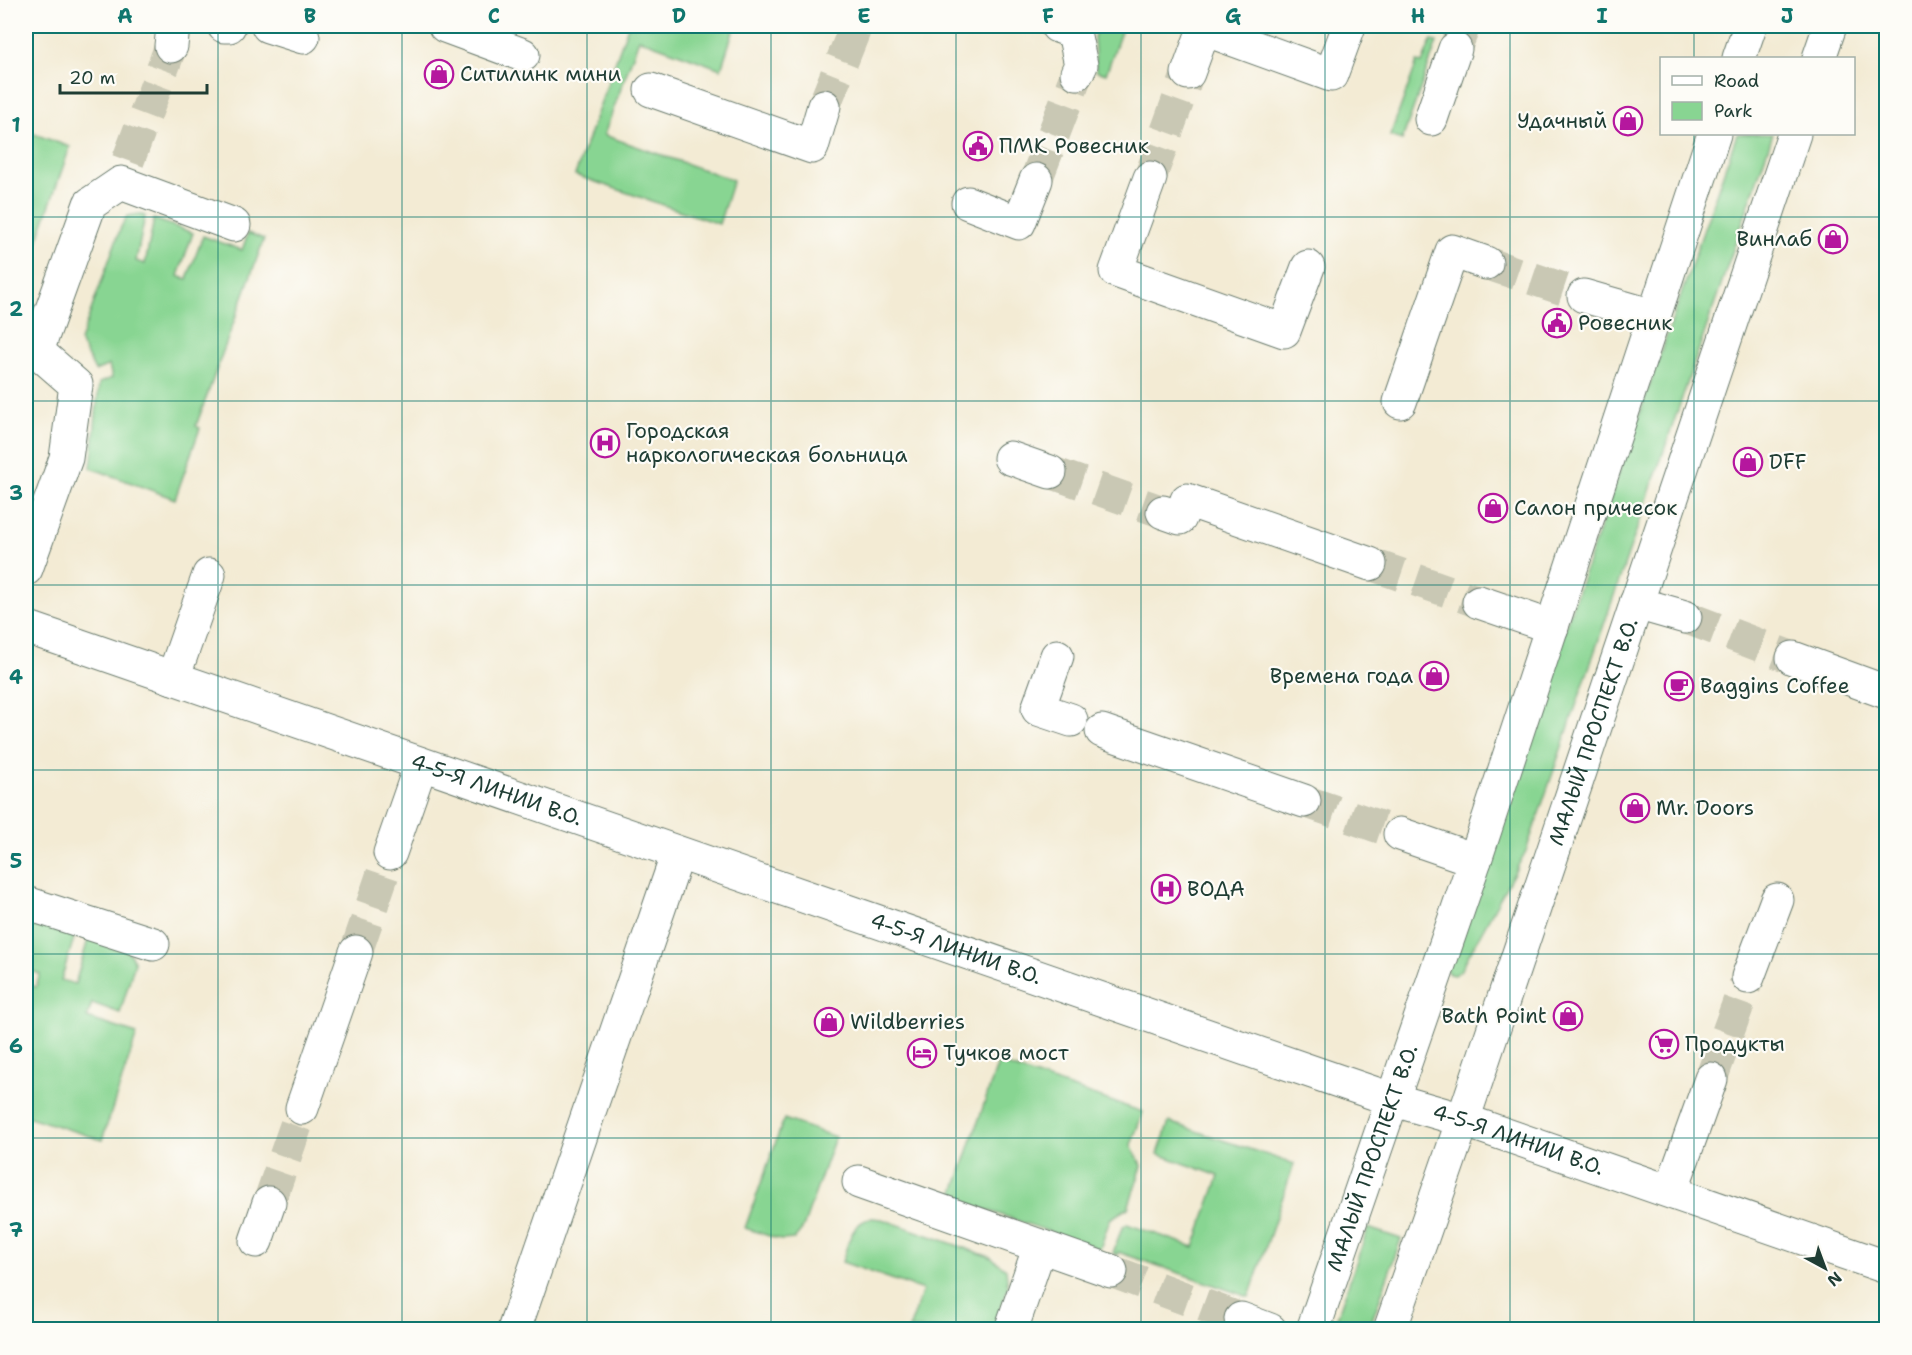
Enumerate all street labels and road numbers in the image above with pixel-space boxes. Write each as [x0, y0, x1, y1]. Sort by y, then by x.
street label: МАЛЫЙ ПРОСПЕКТ В.О. [1542, 614, 1645, 849]
street label: 4-5-Я ЛИНИИ В.О. [407, 747, 586, 832]
street label: 4-5-Я ЛИНИИ В.О. [867, 906, 1045, 991]
street label: МАЛЫЙ ПРОСПЕКТ В.О. [1320, 1041, 1424, 1275]
street label: 4-5-Я ЛИНИИ В.О. [1429, 1098, 1608, 1182]

